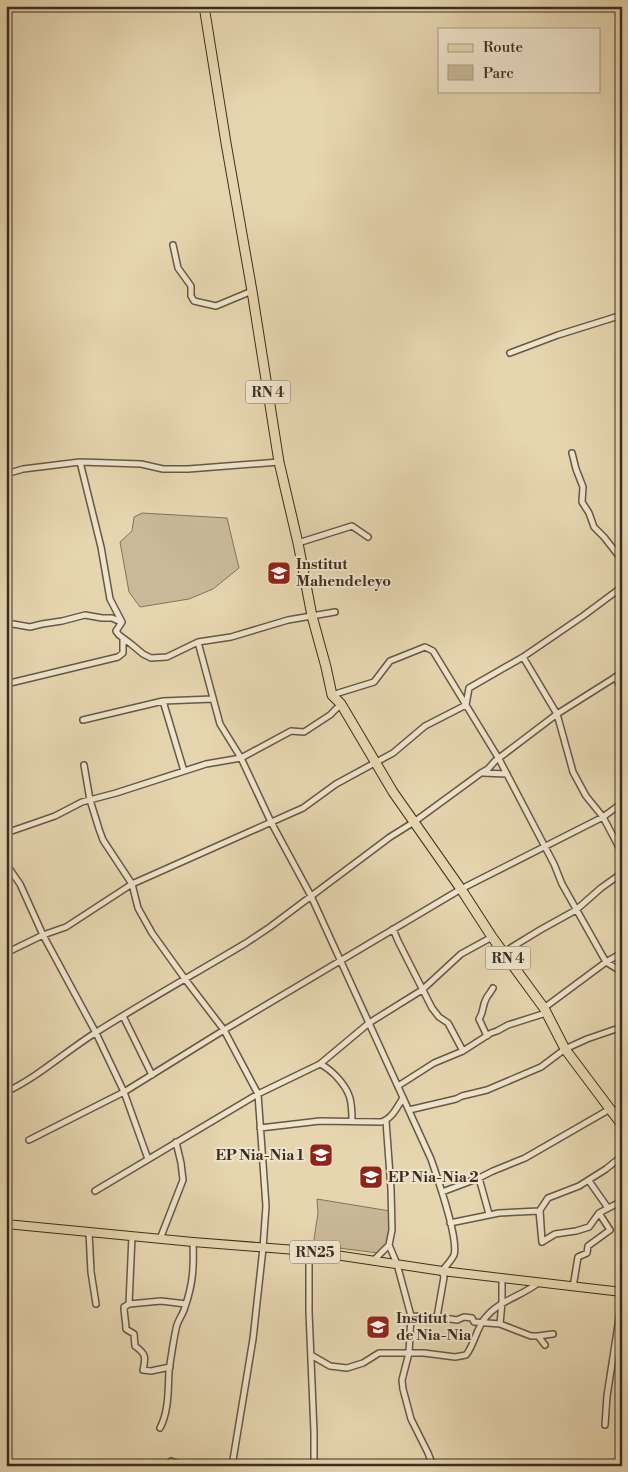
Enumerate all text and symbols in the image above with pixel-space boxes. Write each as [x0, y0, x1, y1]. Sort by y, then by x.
legend [438, 28, 600, 92]
text: Route [483, 38, 523, 57]
text: Parc [483, 64, 514, 83]
road number: RN 4 [246, 381, 290, 404]
place label: Institut Mahendeleyo [296, 555, 391, 591]
school or university icon: Institut Mahendeleyo [266, 560, 292, 586]
road number: RN 4 [486, 946, 530, 970]
school or university icon: EP Nia-Nia 1 [308, 1142, 334, 1168]
place label: EP Nia-Nia 1 [216, 1146, 305, 1165]
school or university icon: EP Nia-Nia 2 [358, 1164, 384, 1190]
place label: EP Nia-Nia 2 [388, 1168, 479, 1187]
road number: RN25 [290, 1240, 340, 1264]
place label: Institut de Nia-Nia [396, 1309, 472, 1345]
school or university icon: Institut de Nia-Nia [365, 1314, 391, 1340]

